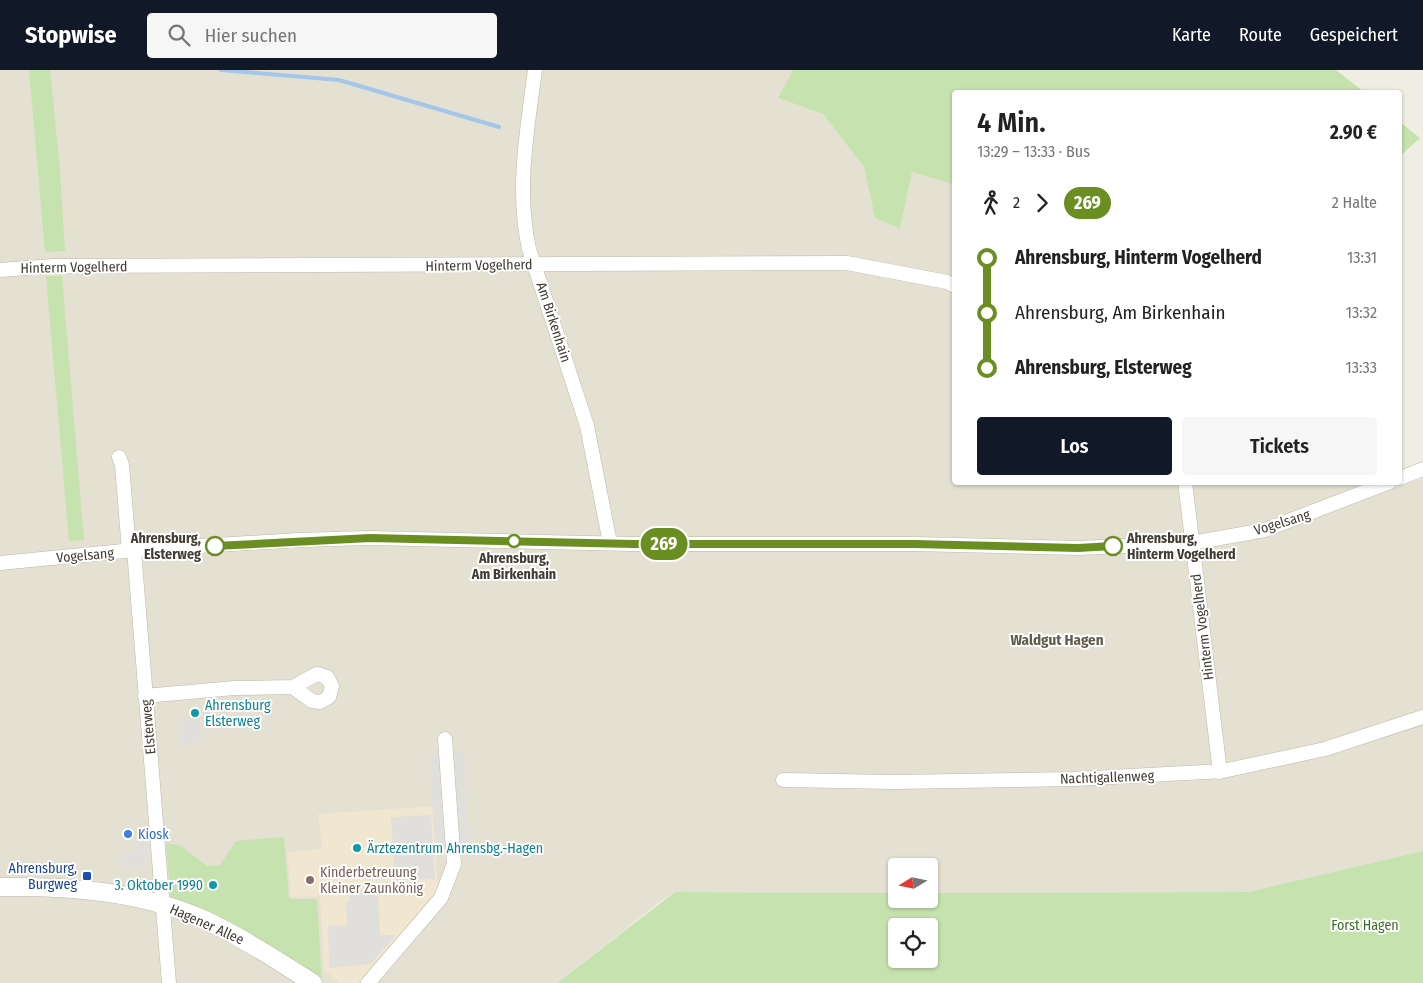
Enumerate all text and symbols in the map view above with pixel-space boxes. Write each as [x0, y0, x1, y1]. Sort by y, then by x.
search box [147, 13, 497, 58]
text: Stopwise [25, 21, 117, 49]
icon: search [165, 21, 193, 49]
text: Hier suchen [205, 24, 297, 47]
text: Karte [1172, 24, 1211, 46]
text: Route [1239, 24, 1282, 46]
text: Gespeichert [1310, 24, 1398, 46]
text: 4 Min. [977, 106, 1046, 139]
text: 2.90 € [1330, 121, 1377, 144]
text: 13:29 – 13:33 · Bus [977, 142, 1090, 161]
icon: walk [977, 189, 1005, 217]
icon: forward [1028, 189, 1056, 217]
text: 269 [1074, 192, 1101, 214]
text: 2 [1013, 193, 1020, 212]
text: 2 Halte [1332, 193, 1377, 212]
text: Ahrensburg, Hinterm Vogelherd [1015, 246, 1262, 269]
text: 13:31 [1347, 248, 1377, 267]
street label: Hinterm Vogelherd [425, 256, 533, 275]
street label: Hinterm Vogelherd [20, 258, 128, 277]
street label: Am Birkenhain [533, 280, 574, 364]
text: Ahrensburg, Am Birkenhain [1015, 301, 1225, 324]
text: 13:32 [1346, 303, 1377, 322]
text: Ahrensburg, Elsterweg [1015, 356, 1192, 379]
text: 13:33 [1346, 358, 1377, 377]
button: Los [977, 417, 1172, 475]
button: Tickets [1182, 417, 1377, 475]
street label: Vogelsang [1252, 506, 1313, 539]
line badge: 269 [635, 528, 693, 560]
place label: Ahrensburg, Elsterweg [130, 530, 201, 563]
place label: Ahrensburg, Hinterm Vogelherd [1126, 530, 1236, 563]
text: 269 [651, 533, 677, 555]
marker: Ahrensburg, Am Birkenhain [507, 534, 521, 548]
marker: Ahrensburg, Elsterweg [205, 536, 225, 556]
marker: Ahrensburg, Hinterm Vogelherd [1103, 536, 1123, 556]
street label: Vogelsang [56, 544, 115, 566]
place label: Ahrensburg, Am Birkenhain [471, 550, 556, 583]
street label: Hinterm Vogelherd [1188, 573, 1217, 681]
district label: Waldgut Hagen [1010, 631, 1104, 649]
place label: Ahrensburg Elsterweg [205, 697, 271, 730]
street label: Elsterweg [138, 698, 159, 755]
marker: Ahrensburg Elsterweg [189, 707, 201, 719]
street label: Nachtigallenweg [1060, 767, 1155, 788]
place label: Kiosk [138, 826, 169, 843]
marker: Kiosk [122, 828, 134, 840]
place label: Ärztezentrum Ahrensbg.-Hagen [367, 840, 543, 857]
marker: Ärztezentrum Ahrensbg.-Hagen [351, 842, 363, 854]
north arrow [888, 858, 938, 908]
map controls [888, 858, 938, 968]
place label: Ahrensburg, Burgweg [9, 860, 77, 893]
place label: Kinderbetreuung Kleiner Zaunkönig [320, 864, 424, 897]
marker: Ahrensburg, Burgweg [81, 870, 93, 882]
marker: Kinderbetreuung Kleiner Zaunkönig [304, 874, 316, 886]
place label: 3. Oktober 1990 [114, 877, 203, 894]
marker: 3. Oktober 1990 [207, 879, 219, 891]
street label: Hagener Allee [167, 901, 247, 948]
park label: Forst Hagen [1331, 917, 1399, 934]
button: locate [888, 918, 938, 968]

